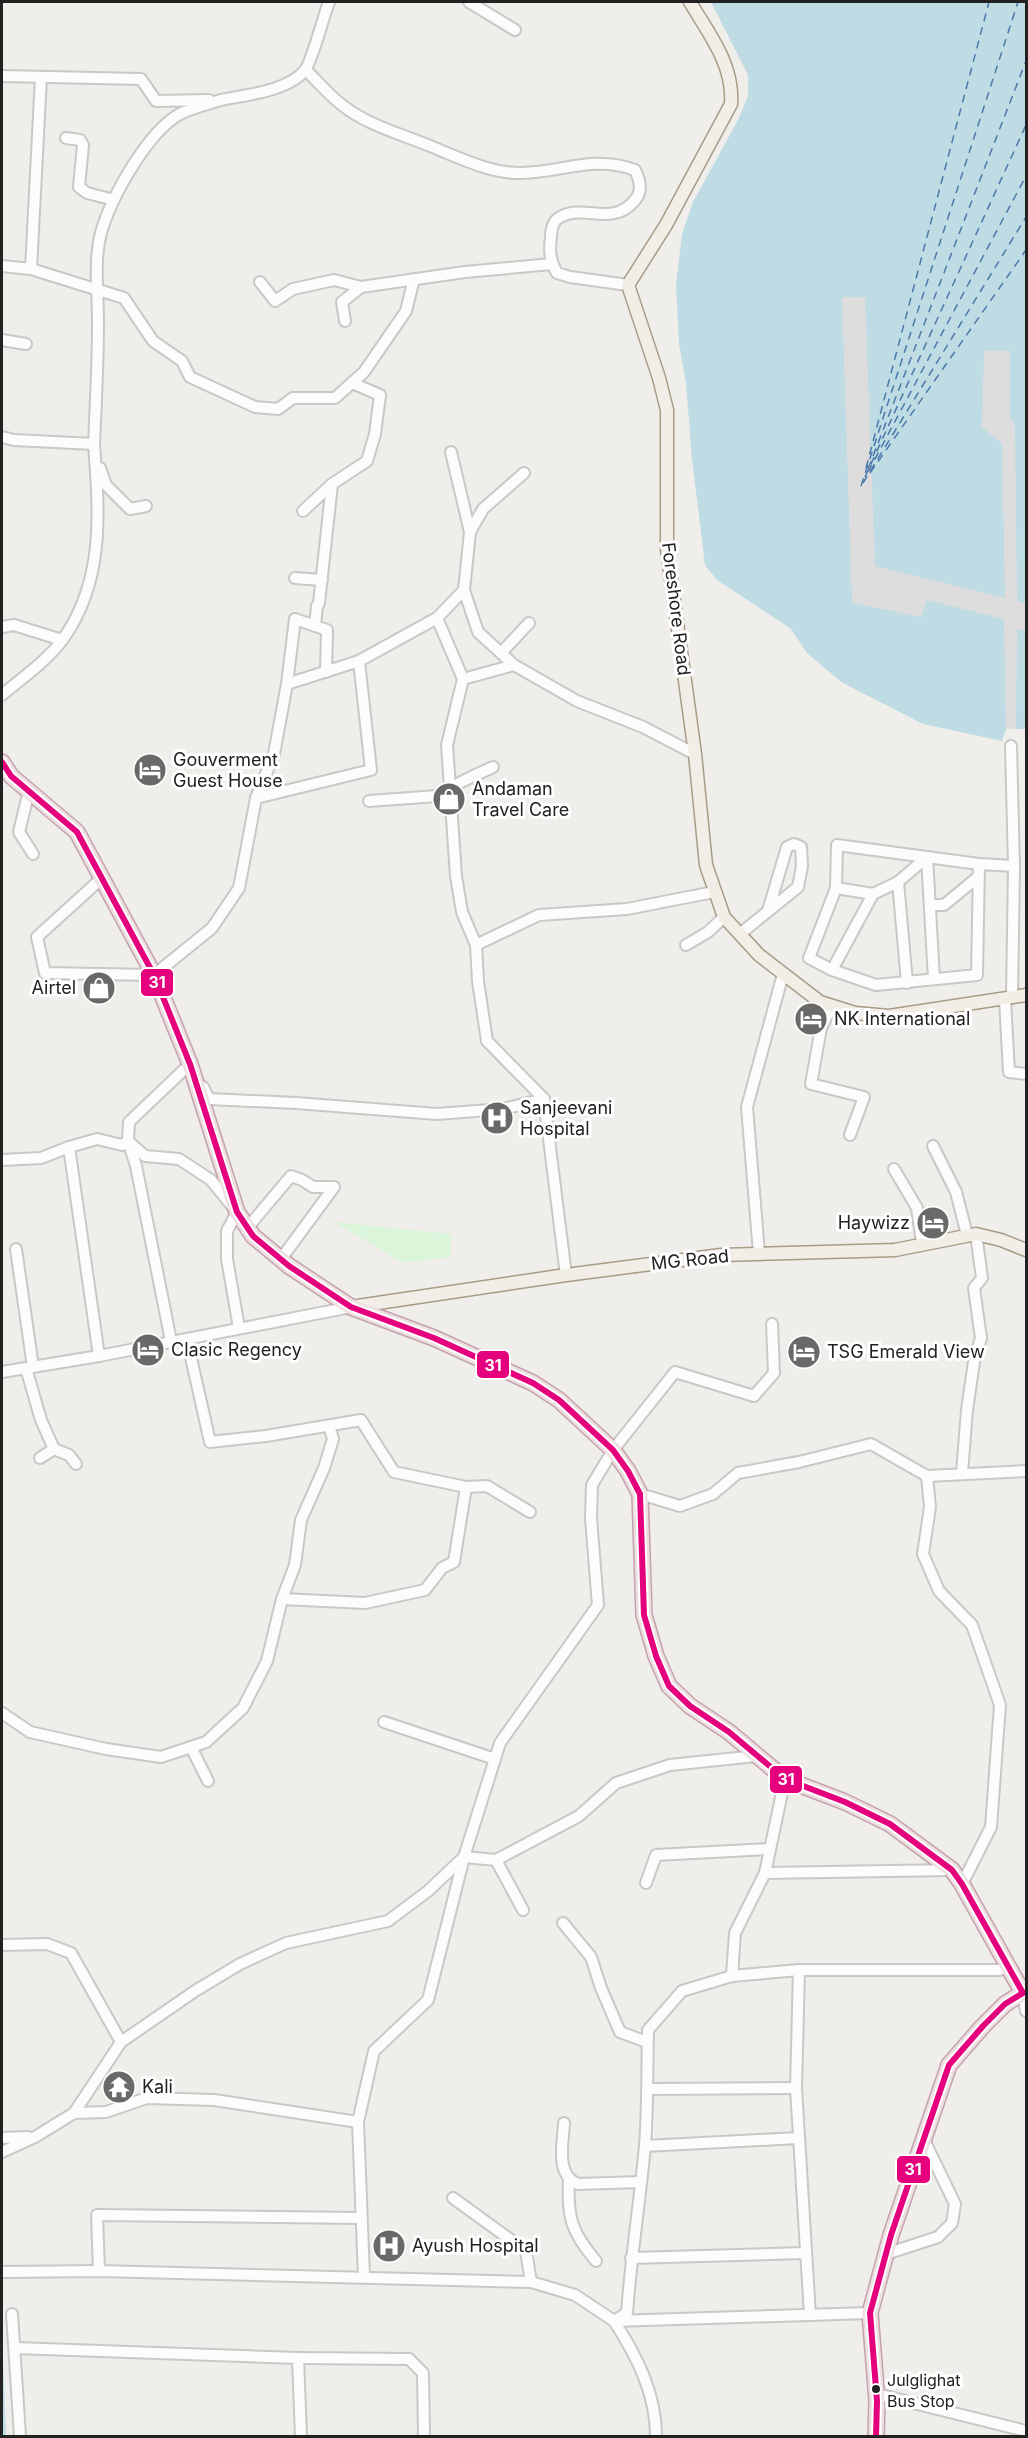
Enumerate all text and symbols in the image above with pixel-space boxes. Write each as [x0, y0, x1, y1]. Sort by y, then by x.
street label: Foreshore Road [658, 541, 695, 677]
place label: Gouverment Guest House [173, 749, 283, 791]
hotel icon: Gouverment Guest House [132, 752, 168, 788]
place label: Andaman Travel Care [472, 778, 569, 820]
shop icon: Andaman Travel Care [431, 781, 467, 817]
line badge: 31 [140, 968, 174, 997]
shop icon: Airtel [81, 970, 117, 1006]
text: 31 [148, 972, 166, 992]
place label: Airtel [32, 977, 76, 998]
hotel icon: NK International [793, 1001, 829, 1037]
place label: NK International [834, 1008, 970, 1029]
place label: Sanjeevani Hospital [520, 1097, 612, 1139]
hospital icon: Sanjeevani Hospital [479, 1100, 515, 1136]
hotel icon: Haywizz [915, 1205, 951, 1241]
place label: Haywizz [838, 1212, 910, 1233]
street label: MG Road [650, 1245, 730, 1274]
hotel icon: Clasic Regency [130, 1332, 166, 1368]
hotel icon: TSG Emerald View [786, 1334, 822, 1370]
place label: Clasic Regency [171, 1339, 302, 1360]
place label: TSG Emerald View [827, 1341, 985, 1362]
line badge: 31 [476, 1350, 510, 1379]
text: 31 [484, 1355, 502, 1375]
line badge: 31 [769, 1765, 803, 1794]
text: 31 [777, 1769, 795, 1789]
temple icon: Kali [101, 2069, 137, 2105]
place label: Kali [142, 2076, 173, 2097]
line badge: 31 [896, 2155, 931, 2184]
text: 31 [904, 2159, 922, 2179]
hospital icon: Ayush Hospital [371, 2228, 407, 2264]
place label: Ayush Hospital [412, 2235, 539, 2256]
place label: Julglighat Bus Stop [887, 2370, 961, 2411]
marker: Julglighat Bus Stop [870, 2383, 882, 2395]

